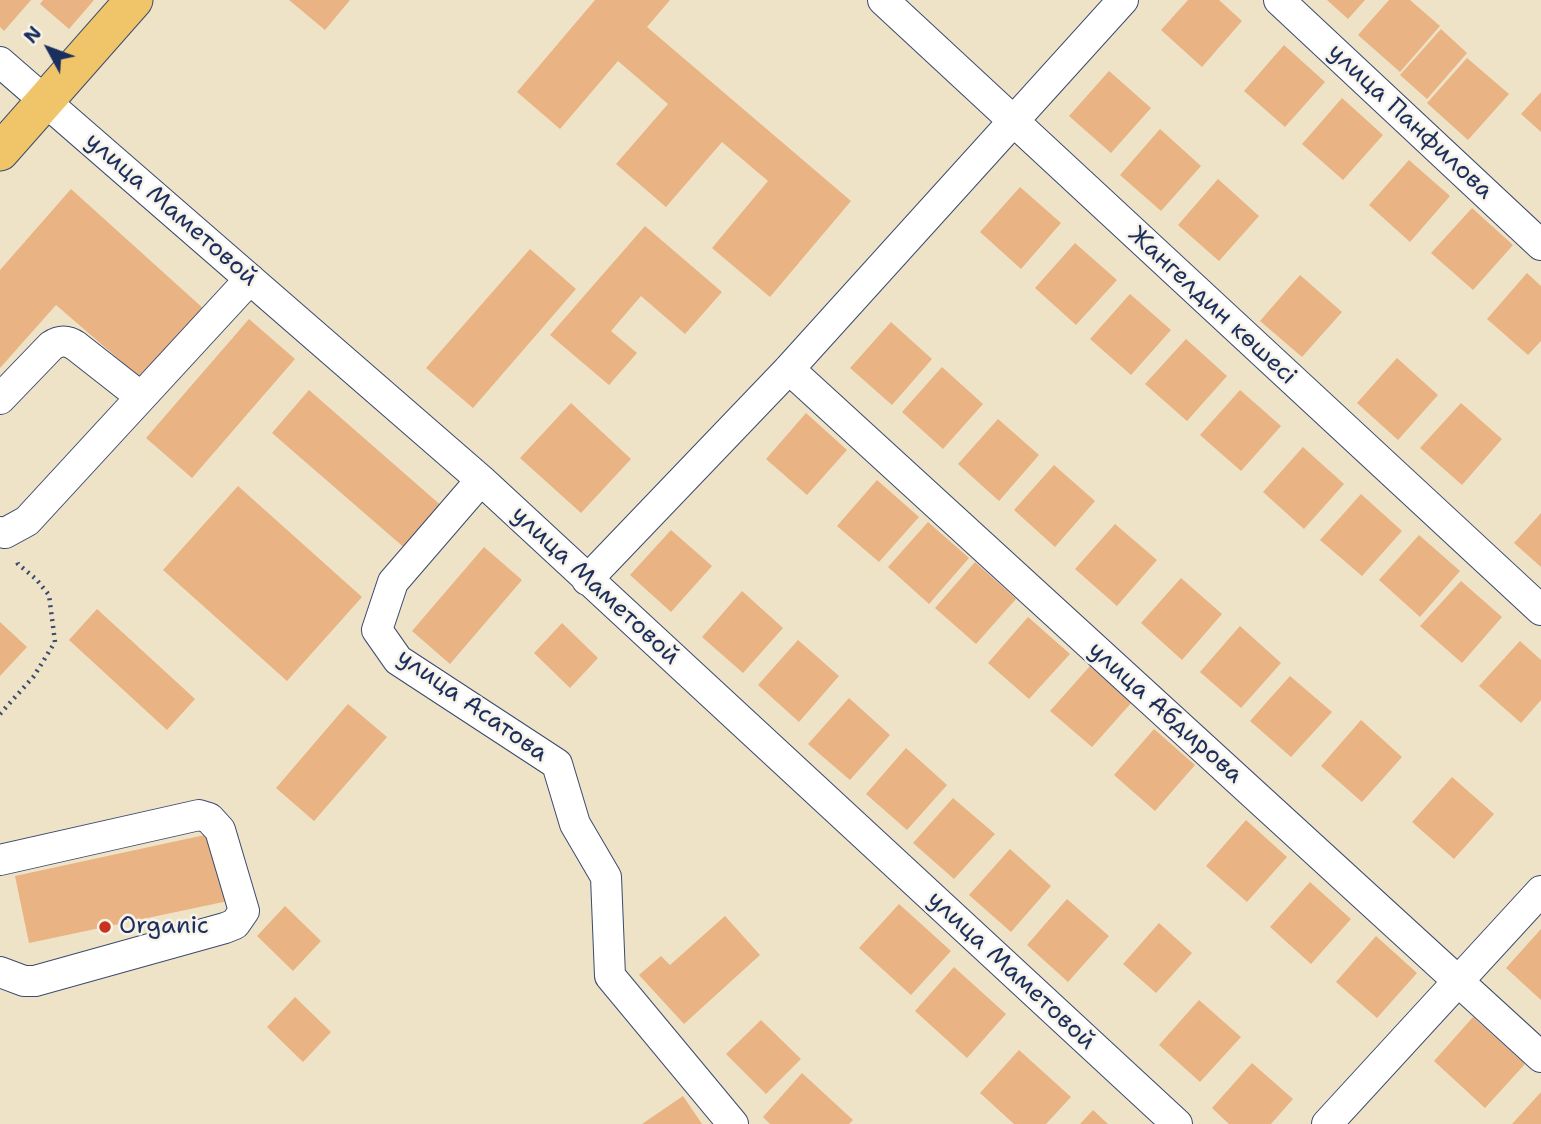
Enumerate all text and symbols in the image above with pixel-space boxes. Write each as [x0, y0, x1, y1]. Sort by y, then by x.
north arrow [14, 14, 84, 84]
text: N [18, 21, 47, 49]
street label: улица Панфилова [1322, 38, 1498, 206]
street label: улица Маметовой [79, 127, 263, 293]
street label: Жангелдин көшесі [1122, 221, 1302, 391]
street label: улица Маметовой [505, 501, 685, 671]
street label: улица Абдирова [1082, 636, 1248, 790]
street label: улица Асатова [391, 643, 553, 769]
street label: улица Маметовой [921, 886, 1101, 1056]
place label: Organic [119, 913, 209, 941]
marker: Organic [97, 919, 113, 935]

